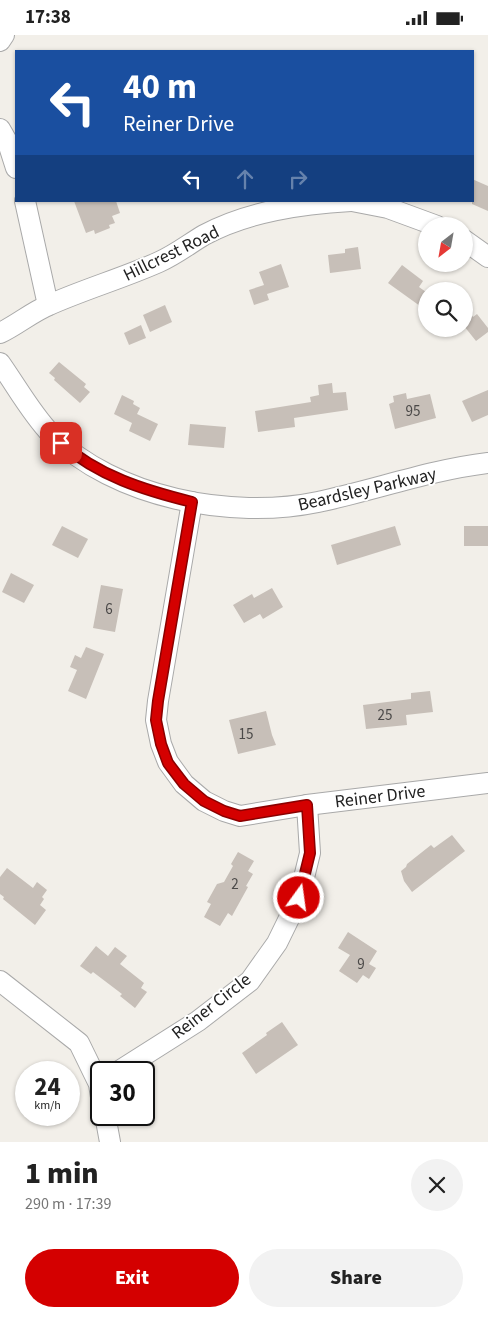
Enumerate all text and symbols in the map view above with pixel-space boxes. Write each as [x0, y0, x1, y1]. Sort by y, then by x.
text: 17:38 [25, 4, 71, 31]
text: 40 m [123, 62, 197, 112]
icon: left [40, 70, 105, 135]
text: Reiner Drive [123, 108, 234, 140]
icon: left [178, 165, 206, 193]
icon: ahead [231, 165, 259, 193]
icon: right [284, 165, 312, 193]
north arrow [418, 217, 472, 273]
map controls [418, 217, 473, 337]
street label: Hillcrest Road [119, 219, 223, 287]
button: search [418, 282, 473, 337]
house number: 95 [406, 401, 420, 422]
pin [40, 422, 82, 464]
icon: arrive [47, 429, 75, 457]
street label: Beardsley Parkway [295, 461, 439, 518]
house number: 6 [105, 599, 113, 620]
house number: 25 [378, 705, 392, 726]
house number: 15 [239, 724, 253, 745]
street label: Reiner Drive [333, 779, 427, 814]
position arrow [272, 871, 324, 923]
house number: 2 [231, 874, 239, 895]
house number: 9 [357, 954, 365, 975]
street label: Reiner Circle [166, 967, 256, 1045]
speed limit sign: 30 [90, 1061, 155, 1126]
text: 24 [34, 1069, 61, 1105]
text: km/h [34, 1097, 61, 1114]
text: 1 min [25, 1152, 99, 1195]
button: close [411, 1159, 463, 1211]
text: 290 m · 17:39 [25, 1193, 112, 1215]
button: Exit [25, 1249, 239, 1307]
button: Share [249, 1249, 463, 1307]

